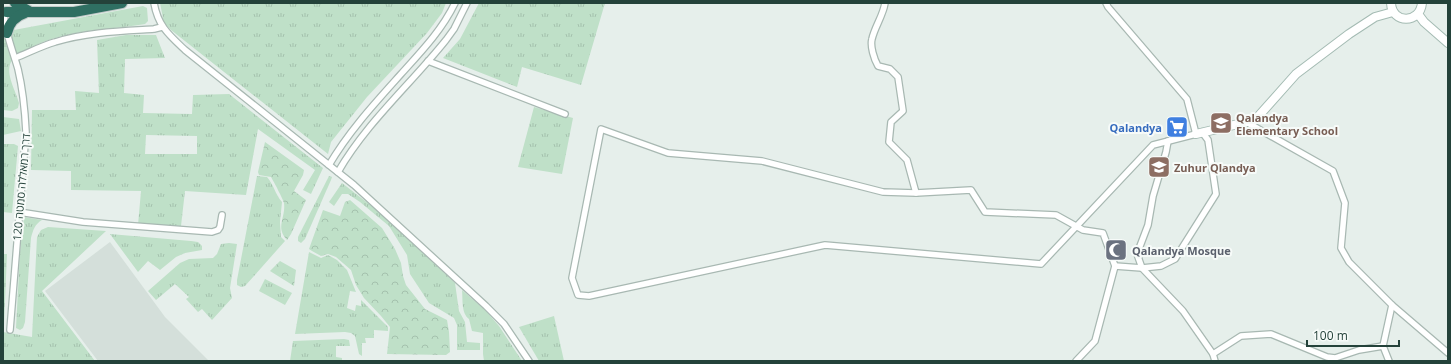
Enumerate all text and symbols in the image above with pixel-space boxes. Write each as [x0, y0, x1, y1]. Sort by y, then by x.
school or university icon: Qalandya Elementary School [1208, 110, 1234, 136]
place label: Qalandya Elementary School [1236, 110, 1338, 138]
supermarket icon: Qalandya [1164, 114, 1190, 140]
place label: Qalandya [1110, 120, 1162, 135]
street label: דרך רמאללה סמטה 120 [9, 132, 33, 241]
school or university icon: Zuhur Qlandya [1146, 154, 1172, 180]
place label: Zuhur Qlandya [1174, 160, 1256, 175]
mosque icon: Qalandya Mosque [1103, 237, 1129, 263]
place label: Qalandya Mosque [1132, 243, 1231, 258]
scale bar [1307, 322, 1399, 348]
text: 100 m [1313, 327, 1348, 344]

